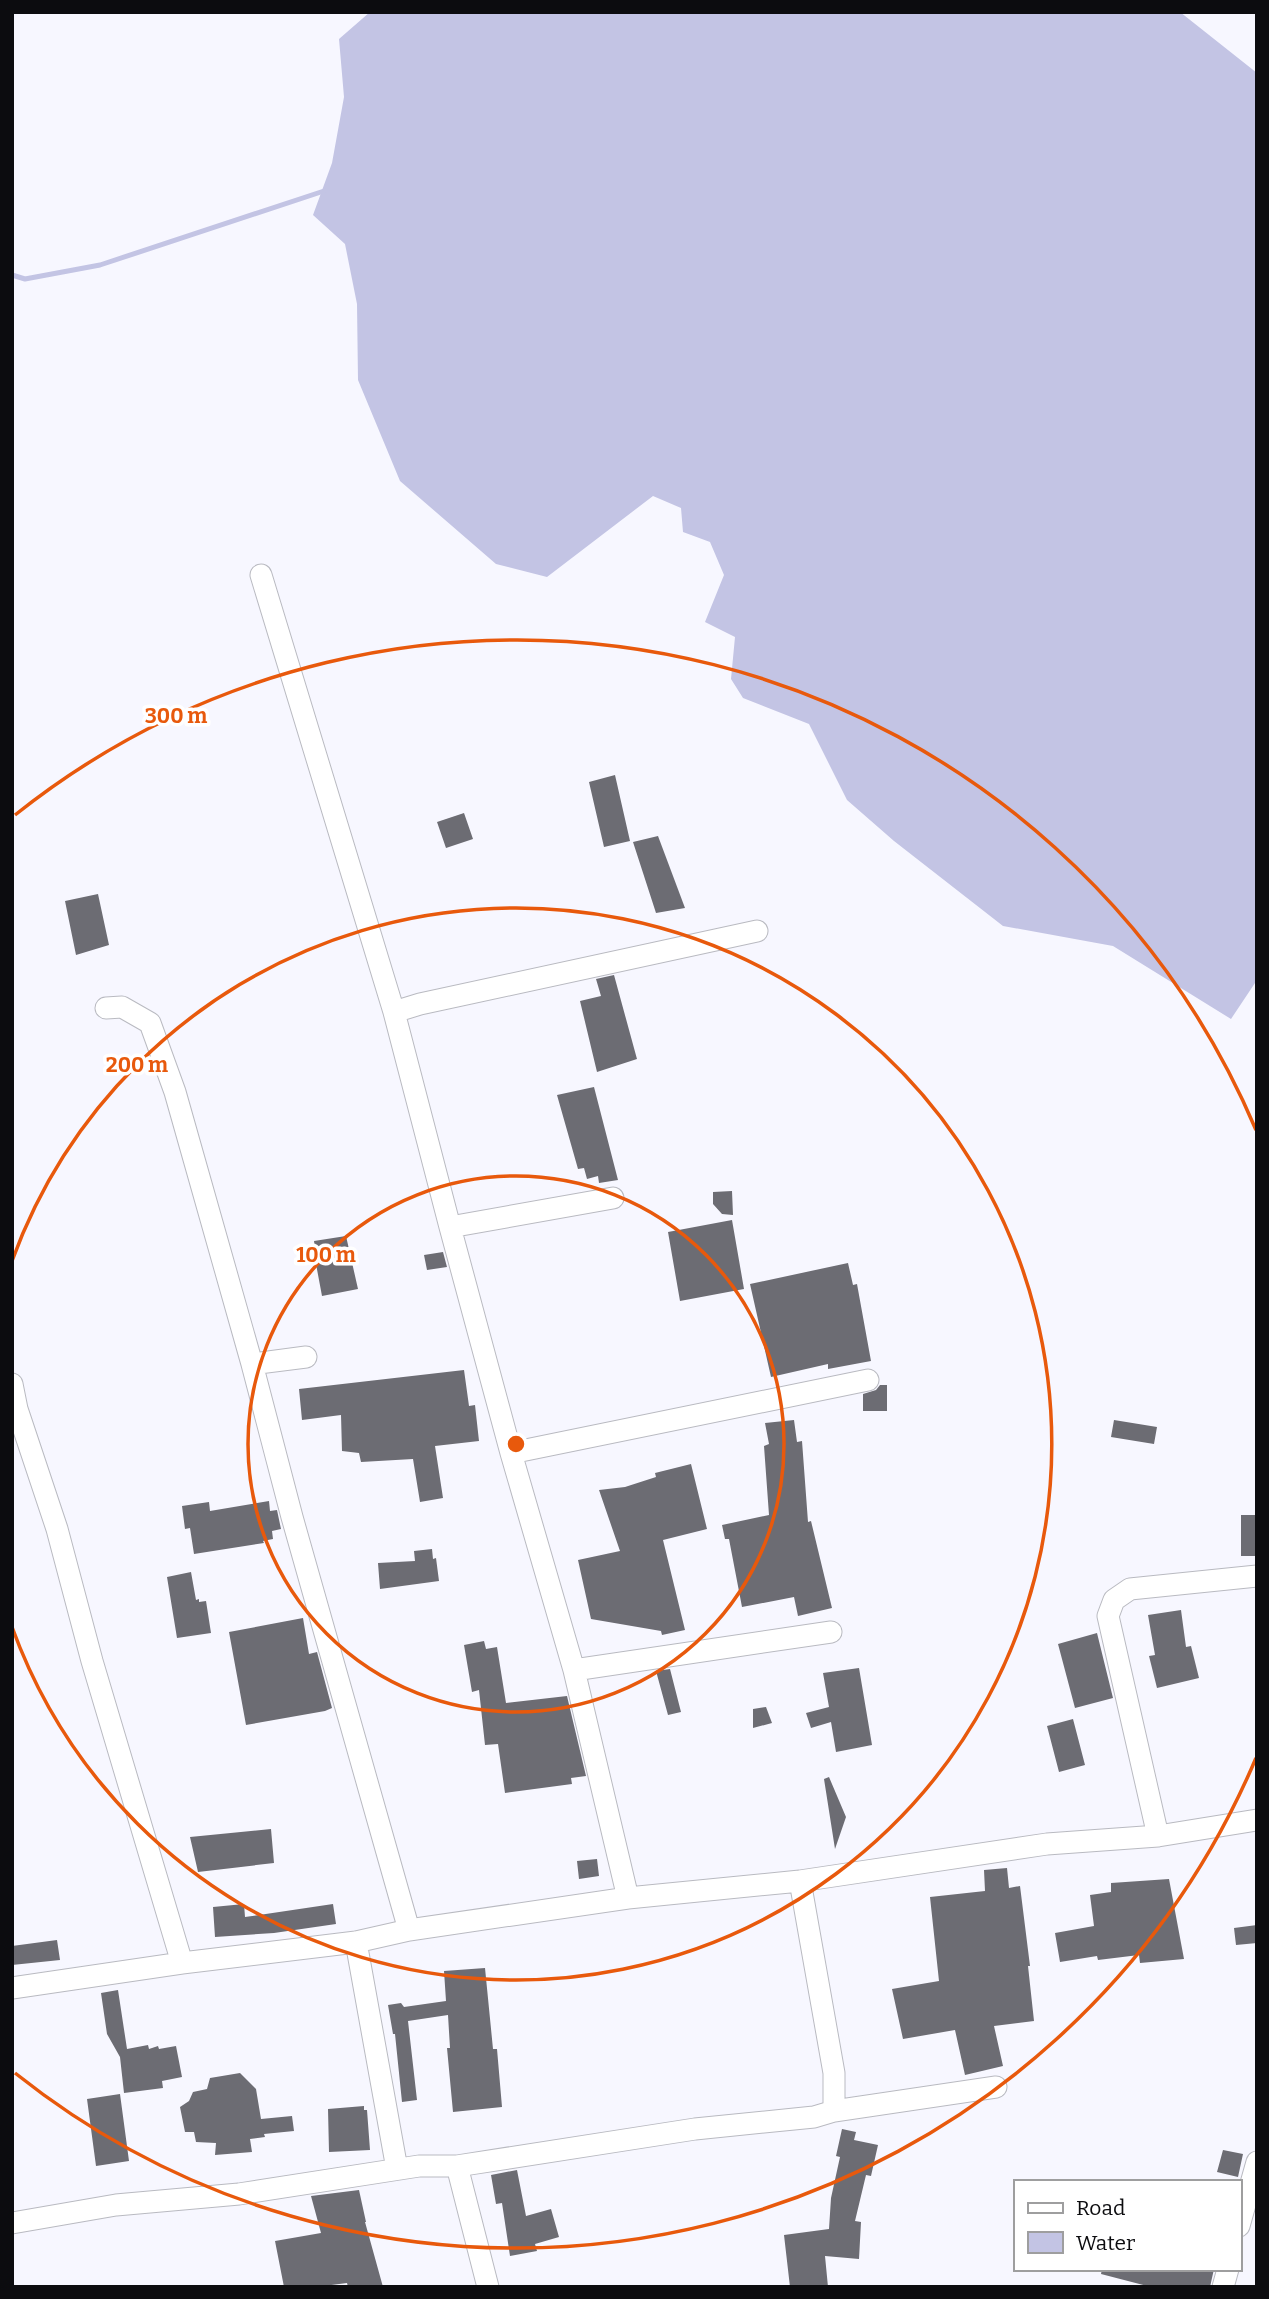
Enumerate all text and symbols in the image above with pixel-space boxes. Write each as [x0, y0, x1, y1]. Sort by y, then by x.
text: 300 m [145, 703, 207, 729]
text: 200 m [106, 1052, 168, 1078]
text: 100 m [296, 1242, 356, 1268]
centre of rings [504, 1432, 528, 1456]
legend [1014, 2180, 1241, 2271]
text: Road [1076, 2195, 1125, 2221]
text: Water [1076, 2230, 1135, 2256]

